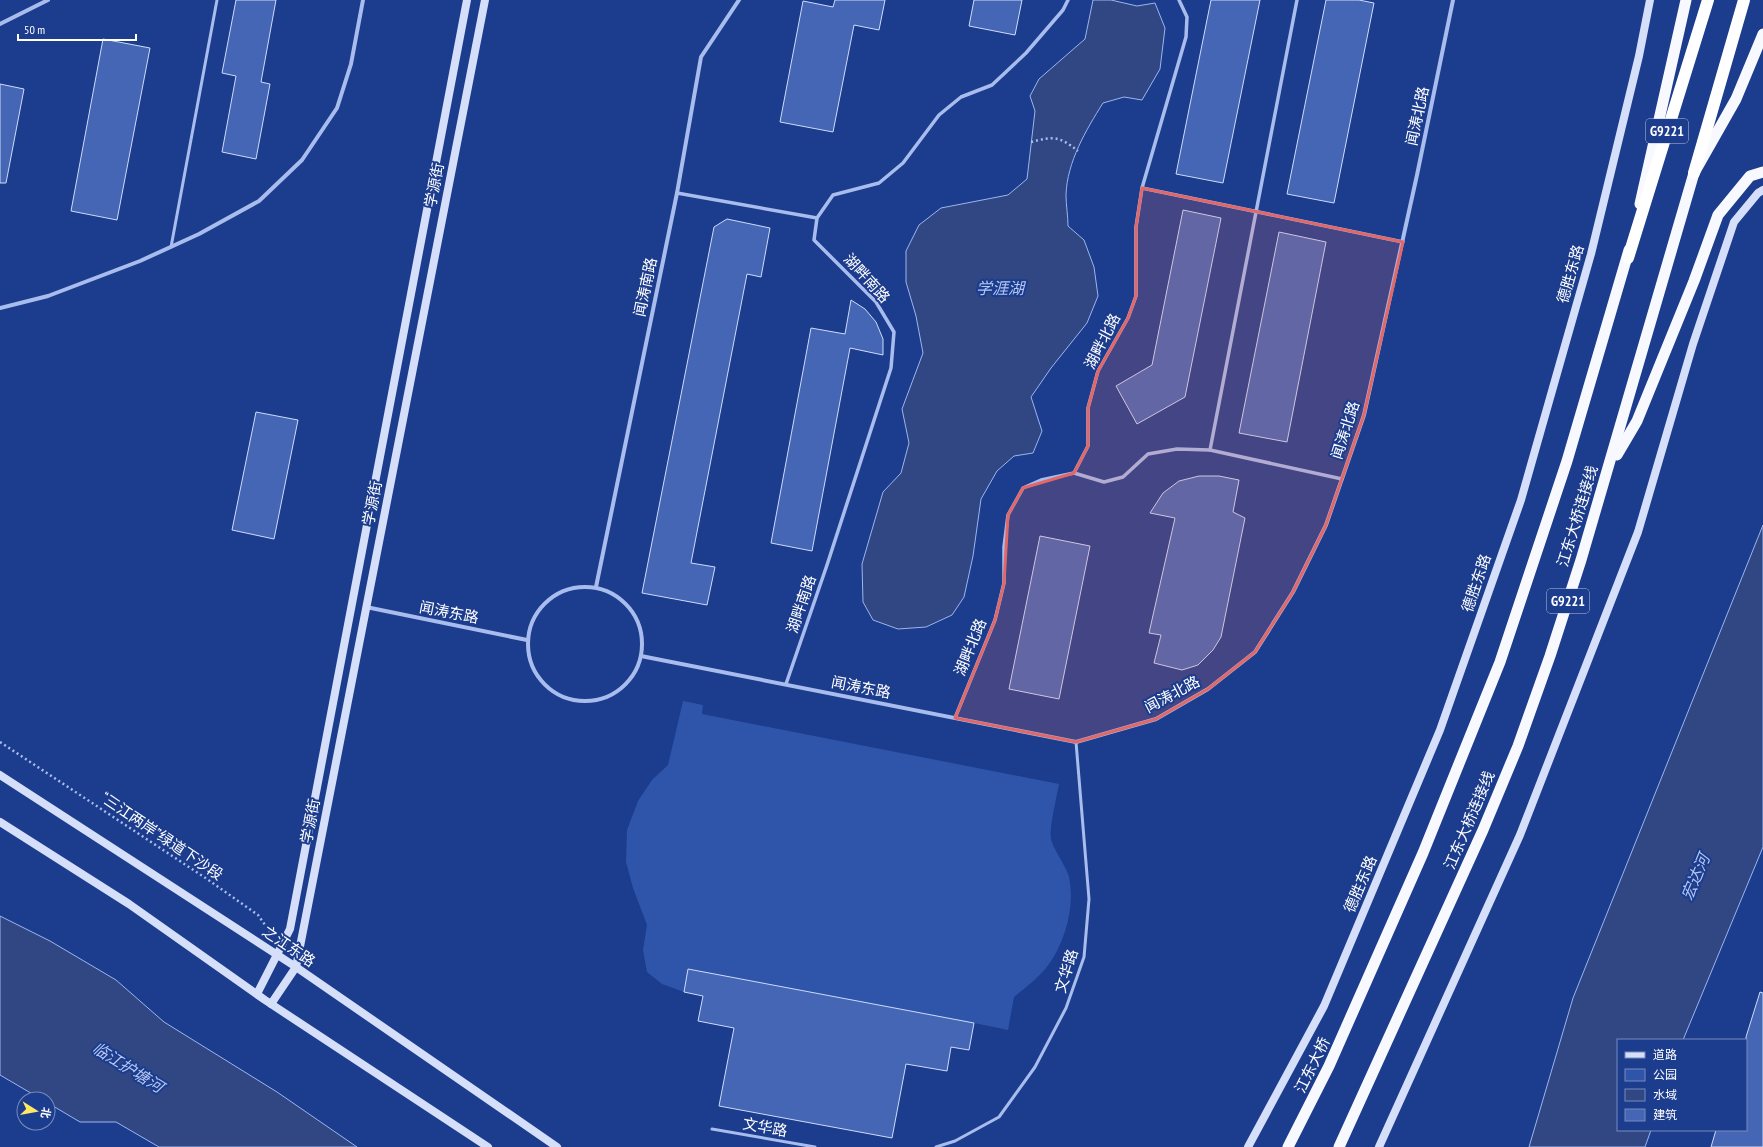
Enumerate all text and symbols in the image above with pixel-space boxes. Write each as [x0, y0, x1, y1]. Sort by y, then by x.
scale bar [18, 16, 136, 42]
text: 50 m [24, 22, 45, 37]
street label: 闻涛北路 [1401, 85, 1433, 147]
road number: G9221 [1646, 119, 1688, 143]
street label: 学源街 [420, 161, 448, 209]
street label: 德胜东路 [1553, 243, 1587, 305]
street label: 湖畔南路 [840, 249, 894, 307]
street label: 闻涛南路 [629, 256, 661, 318]
water label: 学涯湖 [976, 278, 1027, 298]
street label: 湖畔北路 [1080, 310, 1124, 372]
street label: 闻涛北路 [1327, 399, 1363, 461]
street label: 江东大桥连接线 [1553, 463, 1601, 569]
street label: 学源街 [358, 479, 386, 527]
street label: 德胜东路 [1457, 552, 1495, 614]
street label: 湖畔南路 [782, 573, 820, 635]
road number: G9221 [1547, 589, 1589, 613]
street label: 闻涛东路 [418, 597, 480, 627]
street label: 湖畔北路 [950, 616, 990, 678]
street label: 闻涛东路 [830, 672, 892, 702]
street label: 闻涛北路 [1141, 672, 1203, 716]
street label: 江东大桥连接线 [1440, 768, 1498, 872]
street label: “三江两岸”绿道下沙段 [97, 788, 227, 884]
street label: 学源街 [296, 797, 324, 845]
water label: 宏达河 [1676, 848, 1715, 903]
street label: 德胜东路 [1340, 853, 1380, 915]
street label: 之江东路 [259, 921, 319, 971]
street label: 文华路 [1050, 947, 1082, 995]
street label: 江东大桥 [1290, 1034, 1334, 1096]
water label: 临江护塘河 [89, 1037, 170, 1098]
legend [1617, 1039, 1747, 1131]
text: 道路 [1653, 1047, 1677, 1062]
text: 公园 [1653, 1067, 1677, 1082]
text: 水域 [1653, 1087, 1677, 1102]
north arrow [16, 1091, 56, 1131]
text: 北 [38, 1106, 54, 1120]
text: 建筑 [1653, 1107, 1677, 1122]
street label: 文华路 [741, 1114, 789, 1140]

